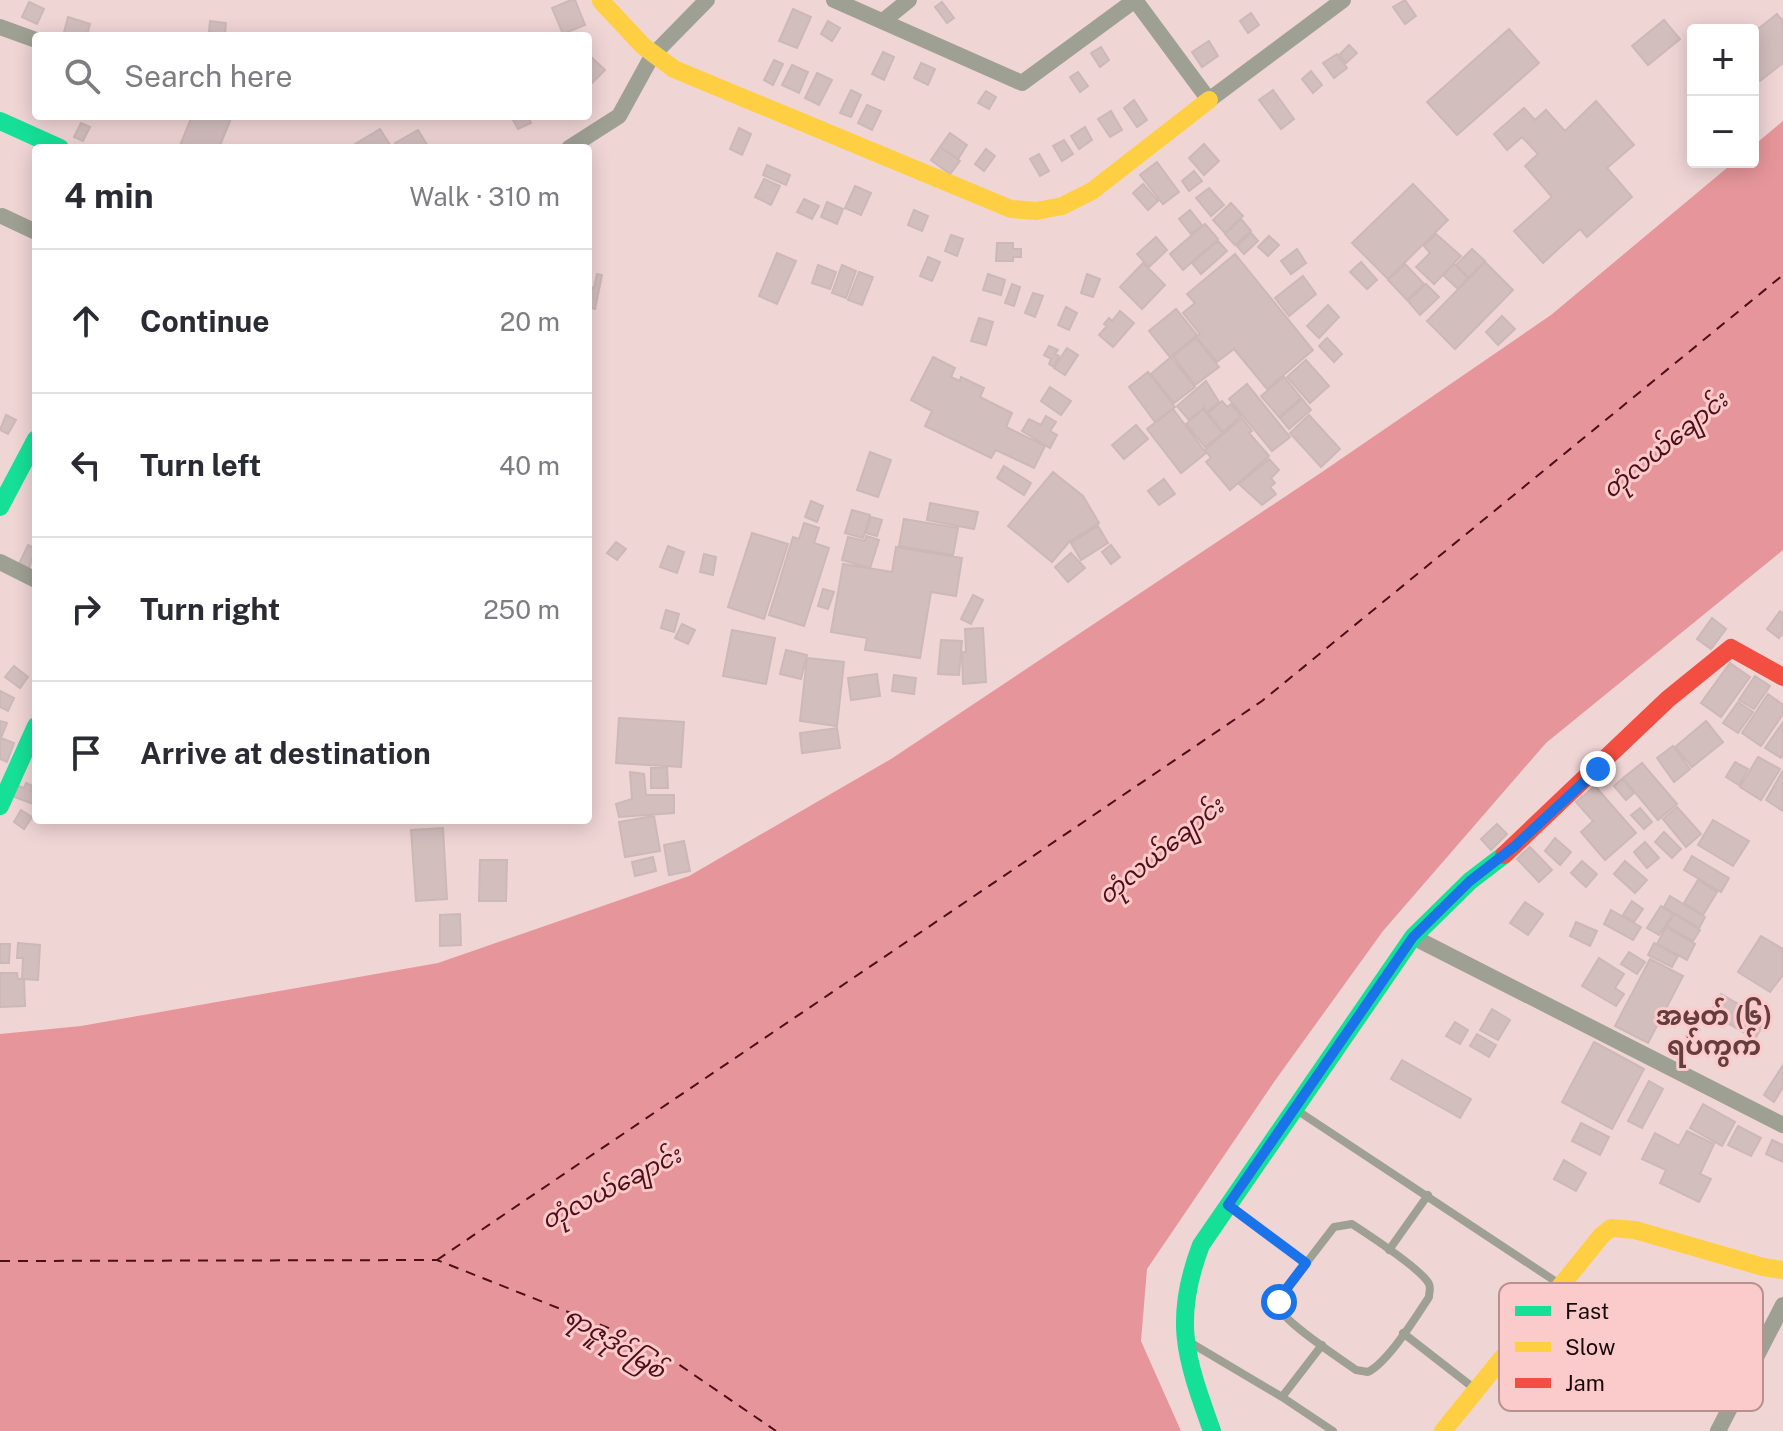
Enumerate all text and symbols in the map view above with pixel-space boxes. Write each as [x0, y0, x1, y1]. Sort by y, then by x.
map controls [1687, 24, 1759, 168]
button: + [1687, 24, 1759, 96]
search box [32, 32, 592, 120]
icon: search [60, 54, 104, 98]
text: Search here [124, 58, 292, 94]
button: − [1687, 96, 1759, 168]
text: 4 min [64, 176, 154, 216]
text: Walk · 310 m [410, 181, 560, 212]
icon: ahead [64, 299, 108, 343]
text: Continue [140, 303, 270, 339]
text: 20 m [500, 306, 560, 337]
water label: တုံလယ်ချောင်း [1595, 383, 1738, 509]
icon: left [64, 443, 108, 487]
text: Turn left [140, 447, 261, 483]
text: 40 m [499, 450, 560, 481]
icon: right [64, 587, 108, 631]
text: Turn right [140, 591, 280, 627]
text: 250 m [483, 594, 560, 625]
icon: arrive [64, 731, 108, 775]
text: Arrive at destination [140, 735, 431, 771]
route end [1580, 751, 1616, 787]
water label: တုံလယ်ချောင်း [1091, 789, 1234, 915]
district label: အမှတ် (၆) ရပ်ကွက် [1656, 997, 1772, 1068]
water label: တုံလယ်ချောင်း [535, 1137, 690, 1241]
legend [1499, 1283, 1763, 1411]
route start [1261, 1284, 1297, 1320]
text: Fast [1565, 1298, 1609, 1324]
water label: ရာဇူဒိုင်မြစ် [557, 1299, 673, 1390]
text: Slow [1565, 1334, 1615, 1360]
text: Jam [1565, 1370, 1605, 1396]

